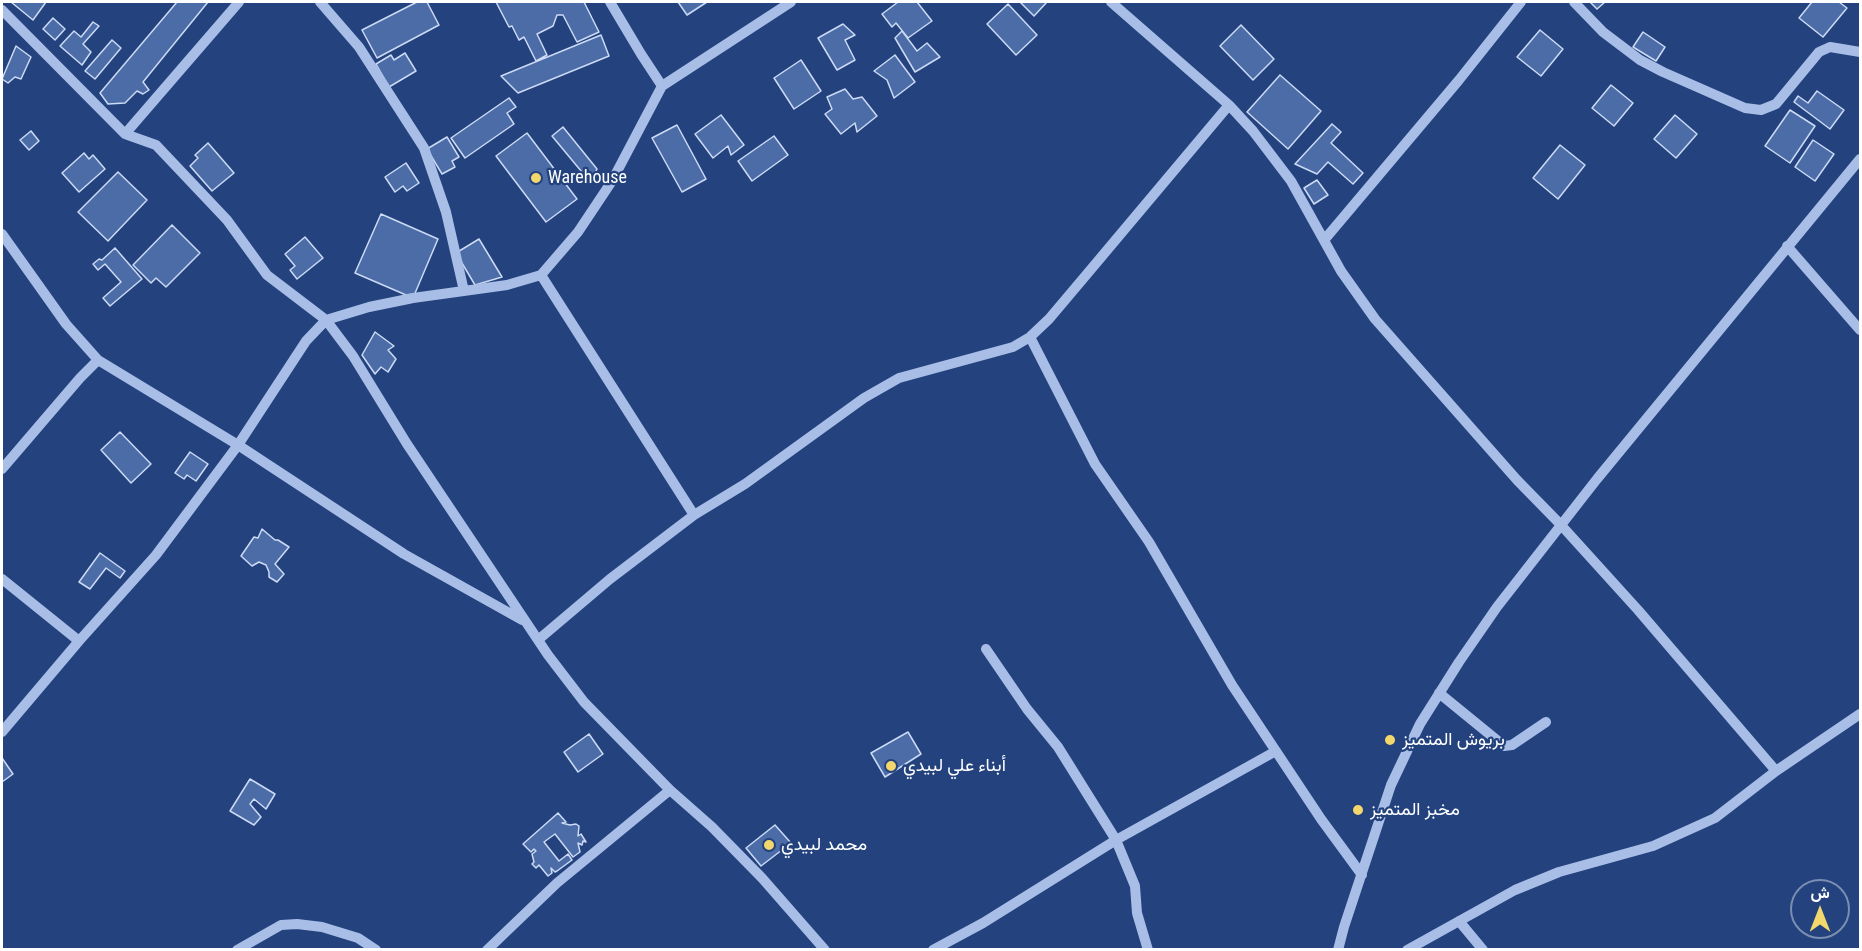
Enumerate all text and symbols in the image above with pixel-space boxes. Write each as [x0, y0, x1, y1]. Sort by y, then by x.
place label: Warehouse [548, 167, 627, 189]
marker: Warehouse [529, 171, 543, 185]
place label: بريوش المتميز [1402, 729, 1505, 751]
marker: بريوش المتميز [1383, 733, 1397, 747]
place label: أبناء علي لبيدي [903, 755, 1006, 777]
marker: أبناء علي لبيدي [884, 759, 898, 773]
place label: مخبز المتميز [1370, 799, 1460, 821]
marker: مخبز المتميز [1351, 803, 1365, 817]
place label: محمد لبيدي [781, 834, 867, 856]
marker: محمد لبيدي [762, 838, 776, 852]
north arrow [1790, 879, 1850, 939]
text: ش [1810, 883, 1830, 902]

